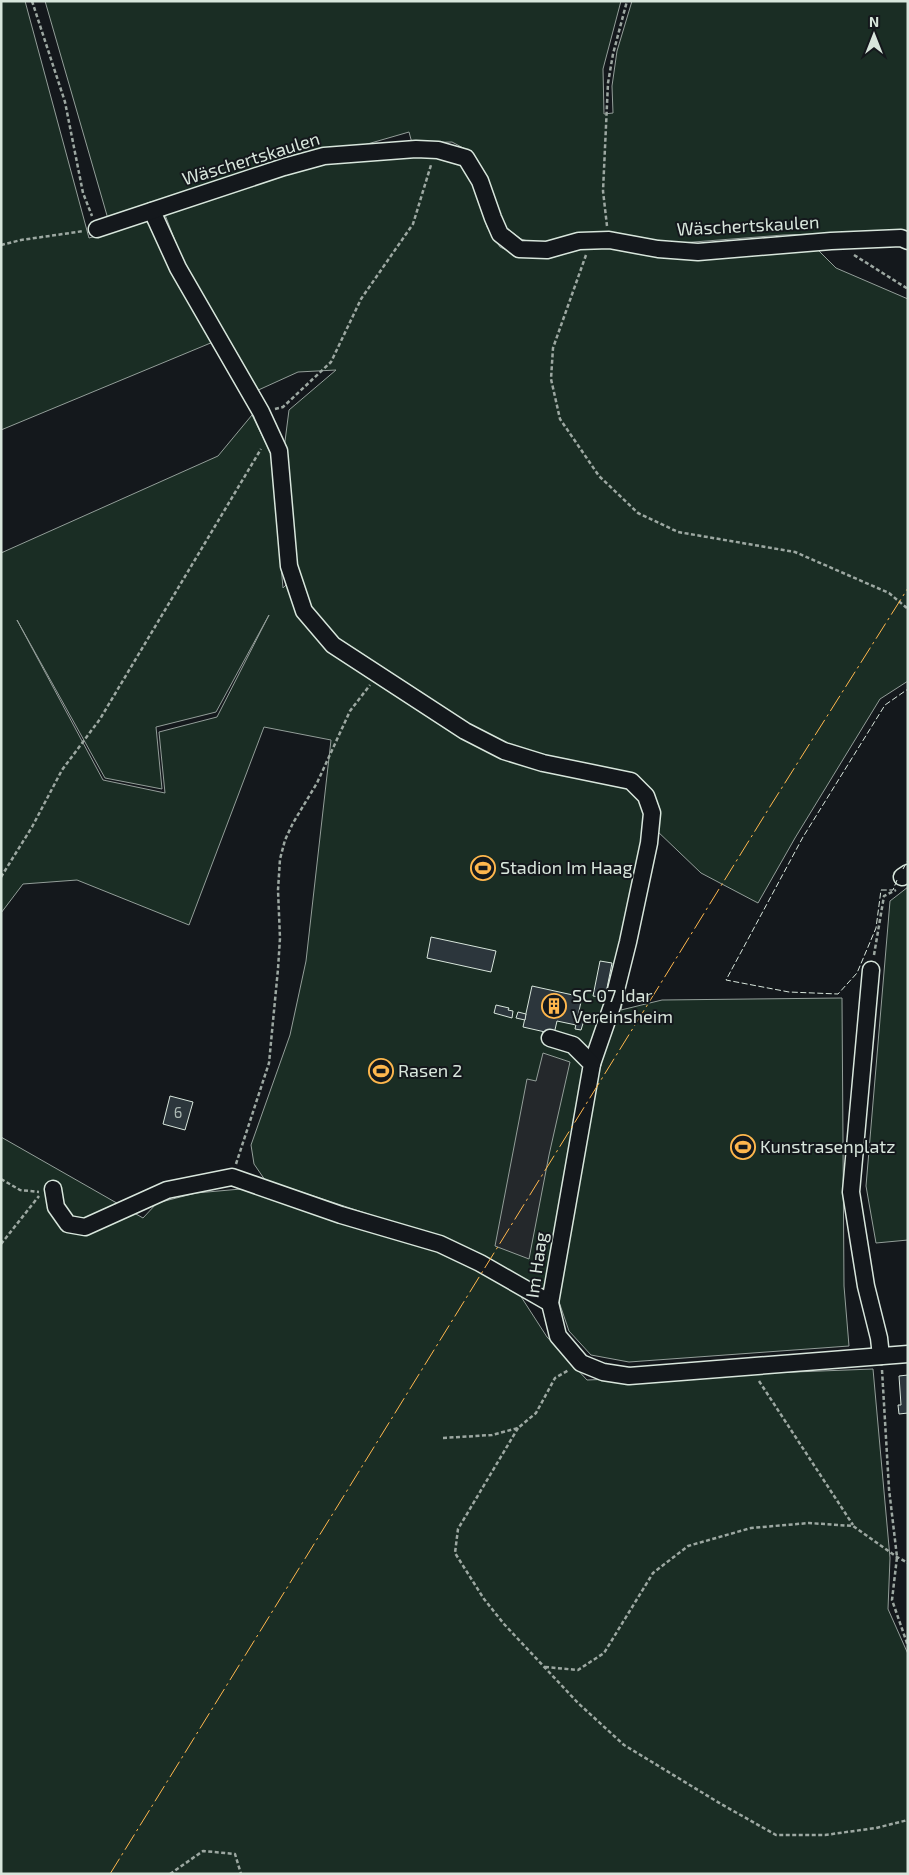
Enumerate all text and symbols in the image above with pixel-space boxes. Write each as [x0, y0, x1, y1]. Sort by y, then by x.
north arrow [849, 10, 899, 60]
text: N [869, 13, 879, 30]
street label: Wäschertskaulen [179, 127, 322, 189]
street label: Wäschertskaulen [676, 210, 820, 240]
sports icon: Stadion Im Haag [470, 855, 496, 881]
place label: Stadion Im Haag [500, 856, 633, 878]
place label: SC 07 Idar Vereinsheim [572, 984, 673, 1027]
building icon: SC 07 Idar Vereinsheim [541, 993, 567, 1019]
sports icon: Rasen 2 [368, 1058, 394, 1084]
place label: Rasen 2 [398, 1059, 462, 1081]
house number: 6 [174, 1103, 182, 1121]
sports icon: Kunstrasenplatz [730, 1134, 756, 1160]
place label: Kunstrasenplatz [760, 1135, 895, 1157]
street label: Im Haag [521, 1230, 552, 1299]

